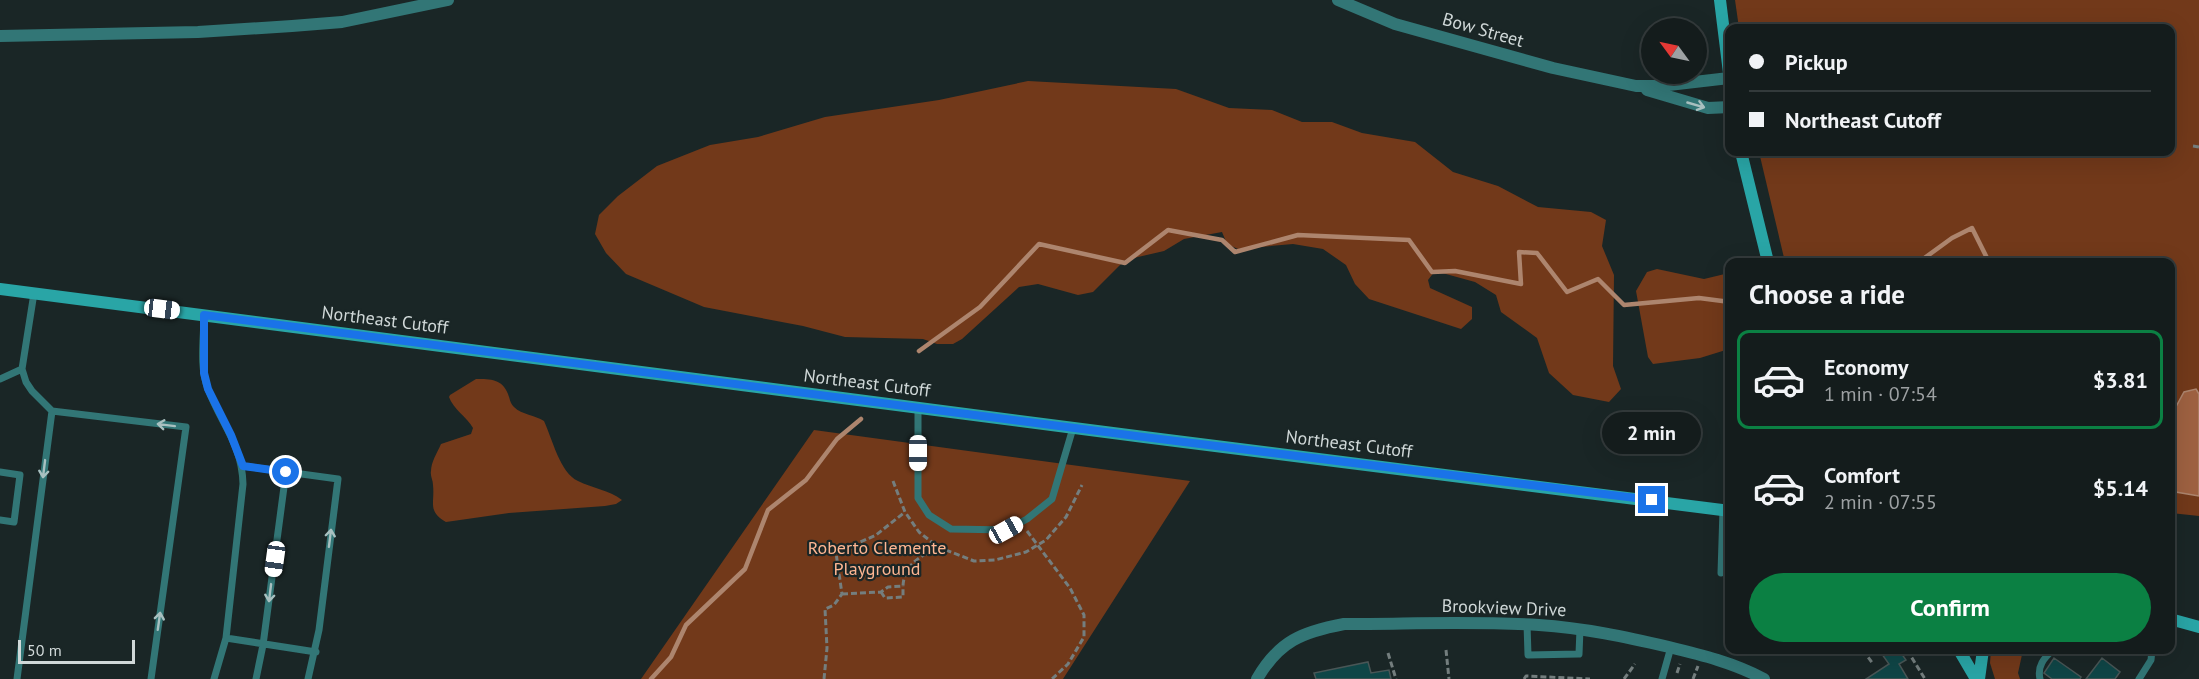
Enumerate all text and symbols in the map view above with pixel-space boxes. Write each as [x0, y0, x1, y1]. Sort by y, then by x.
street label: Bow Street [1440, 7, 1526, 52]
north arrow [1641, 18, 1707, 84]
map controls [1641, 18, 1707, 84]
text: Pickup [1785, 48, 1848, 76]
one-way arrow [1686, 100, 1705, 111]
text: Northeast Cutoff [1785, 106, 1941, 134]
text: Choose a ride [1749, 277, 1905, 311]
car [143, 298, 181, 320]
street label: Northeast Cutoff [320, 300, 451, 339]
icon: car [1752, 353, 1806, 407]
text: Economy [1824, 353, 1908, 381]
street label: Northeast Cutoff [802, 363, 933, 402]
text: $3.81 [2093, 366, 2148, 394]
text: 1 min · 07:54 [1824, 381, 1937, 407]
callout: 2 min [1602, 413, 1702, 455]
one-way arrow [156, 419, 176, 430]
text: 2 min [1627, 420, 1676, 446]
street label: Northeast Cutoff [1284, 424, 1415, 463]
car [909, 435, 927, 471]
one-way arrow [38, 458, 49, 478]
route start [272, 458, 299, 485]
icon: car [1752, 461, 1806, 515]
text: Comfort [1824, 461, 1900, 489]
text: $5.14 [2093, 474, 2148, 502]
route end [1638, 486, 1665, 513]
text: 2 min · 07:55 [1824, 489, 1937, 515]
car [986, 513, 1026, 547]
one-way arrow [325, 529, 336, 549]
park label: Roberto Clemente Playground [808, 536, 946, 580]
car [264, 540, 286, 578]
button: Confirm [1749, 573, 2151, 642]
one-way arrow [265, 582, 276, 602]
street label: Brookview Drive [1441, 594, 1567, 621]
one-way arrow [154, 612, 165, 631]
scale bar [18, 637, 135, 664]
text: 50 m [27, 640, 62, 660]

